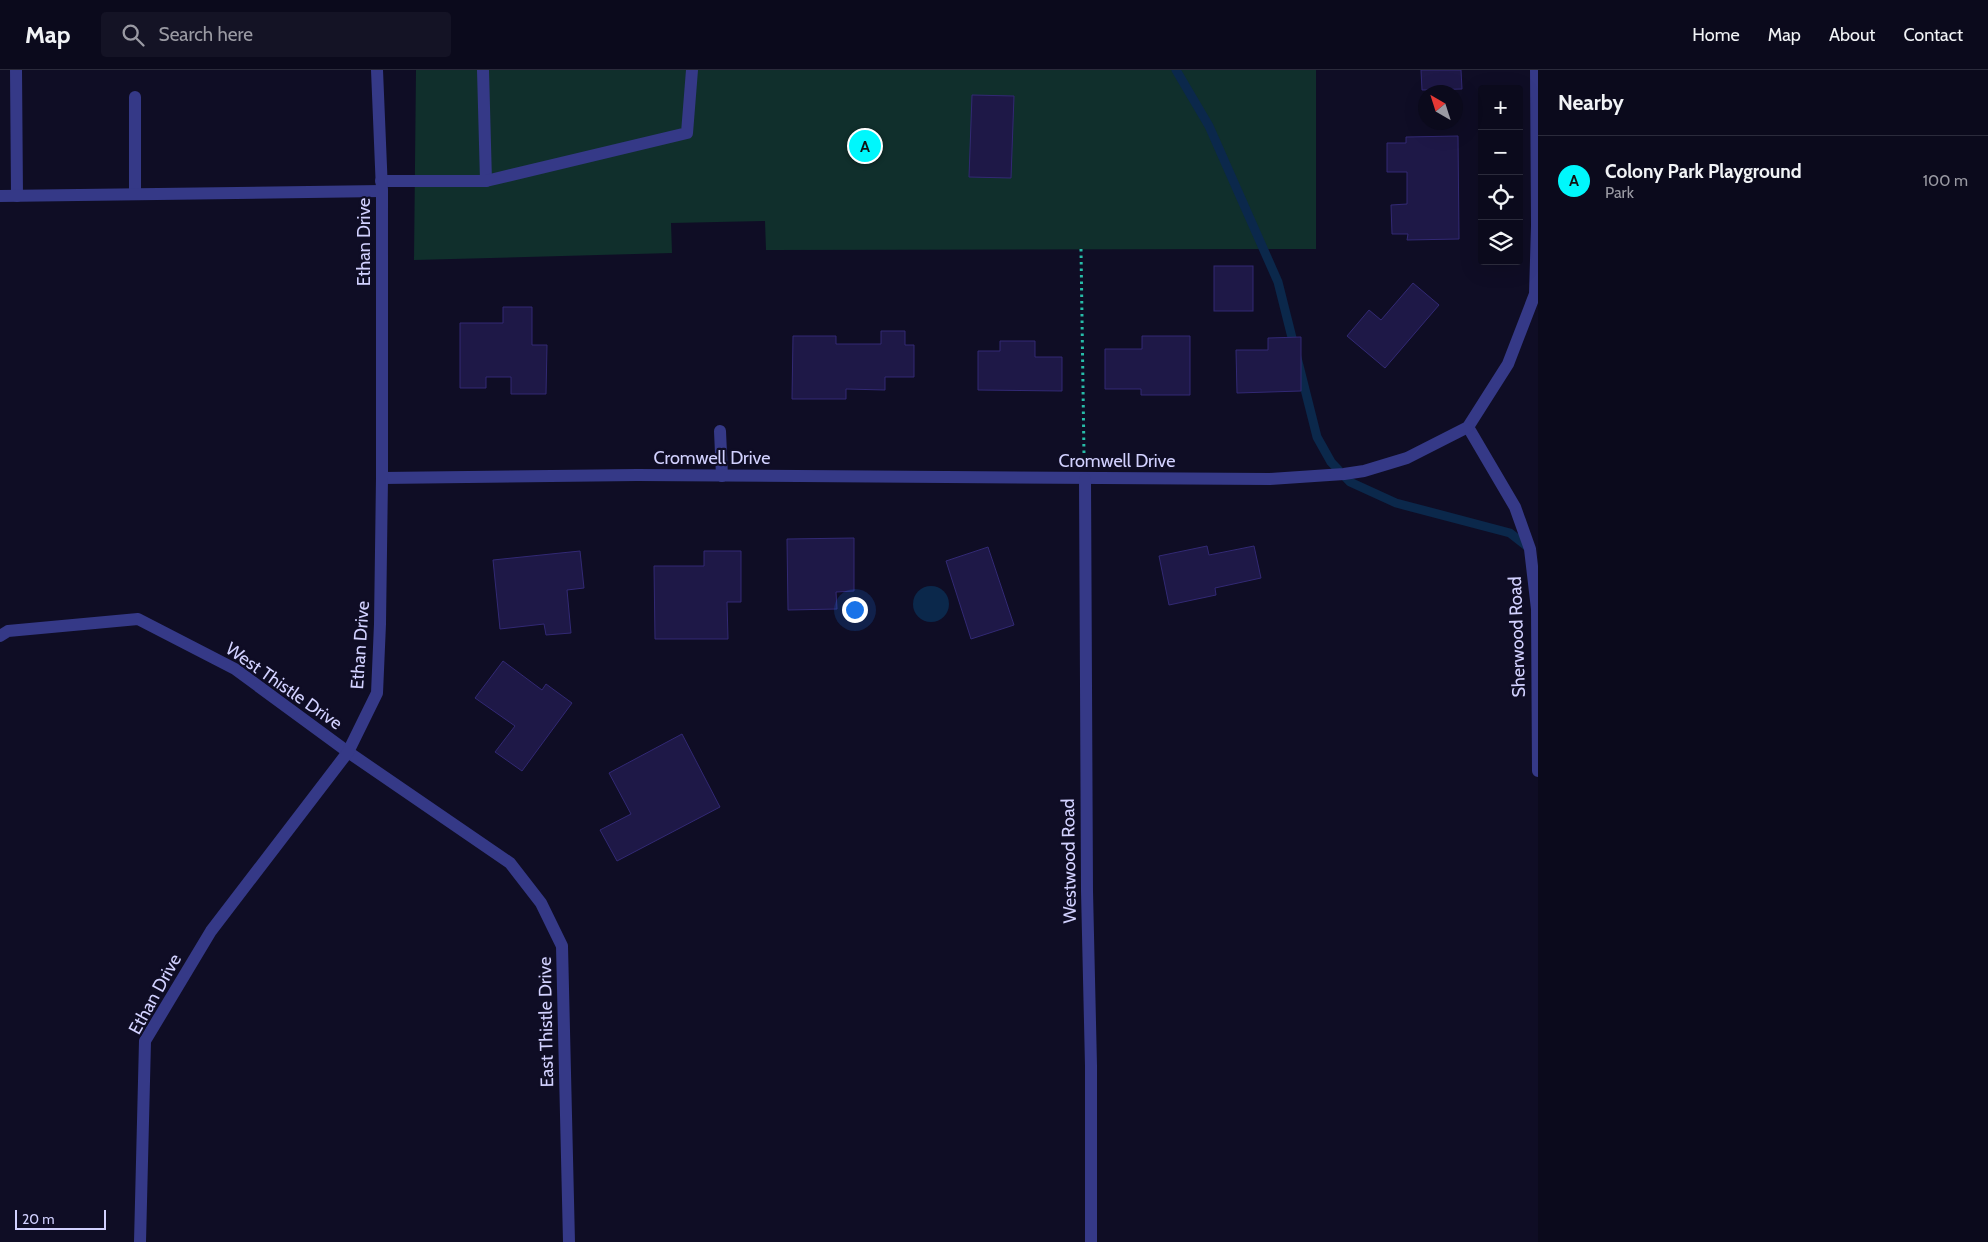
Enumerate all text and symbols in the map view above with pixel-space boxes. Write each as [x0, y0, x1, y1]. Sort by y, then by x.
search box [101, 12, 451, 57]
text: Map [25, 20, 71, 49]
icon: search [119, 21, 147, 49]
text: Search here [159, 23, 253, 46]
text: Home [1692, 24, 1740, 46]
text: Map [1768, 24, 1801, 46]
text: About [1829, 24, 1875, 46]
text: Contact [1903, 24, 1963, 46]
north arrow [1418, 85, 1463, 130]
map controls [1478, 85, 1523, 265]
button: + [1478, 85, 1523, 130]
text: Nearby [1558, 90, 1624, 115]
pin: A [849, 127, 881, 165]
button: − [1478, 130, 1523, 175]
text: Colony Park Playground [1605, 160, 1802, 183]
text: A [1569, 171, 1579, 190]
text: 100 m [1923, 171, 1968, 190]
button: locate [1478, 175, 1523, 220]
text: Park [1605, 183, 1634, 202]
street label: Ethan Drive [353, 198, 375, 286]
button: layers [1478, 220, 1523, 265]
street label: Cromwell Drive [653, 447, 771, 469]
street label: Cromwell Drive [1058, 450, 1176, 472]
street label: Sherwood Road [1504, 576, 1530, 698]
your location [842, 597, 868, 623]
street label: Ethan Drive [346, 600, 374, 690]
street label: West Thistle Drive [221, 638, 347, 734]
street label: Westwood Road [1057, 798, 1081, 924]
street label: Ethan Drive [124, 950, 186, 1038]
street label: East Thistle Drive [534, 957, 558, 1087]
scale bar [15, 1207, 106, 1230]
text: 20 m [22, 1210, 55, 1228]

